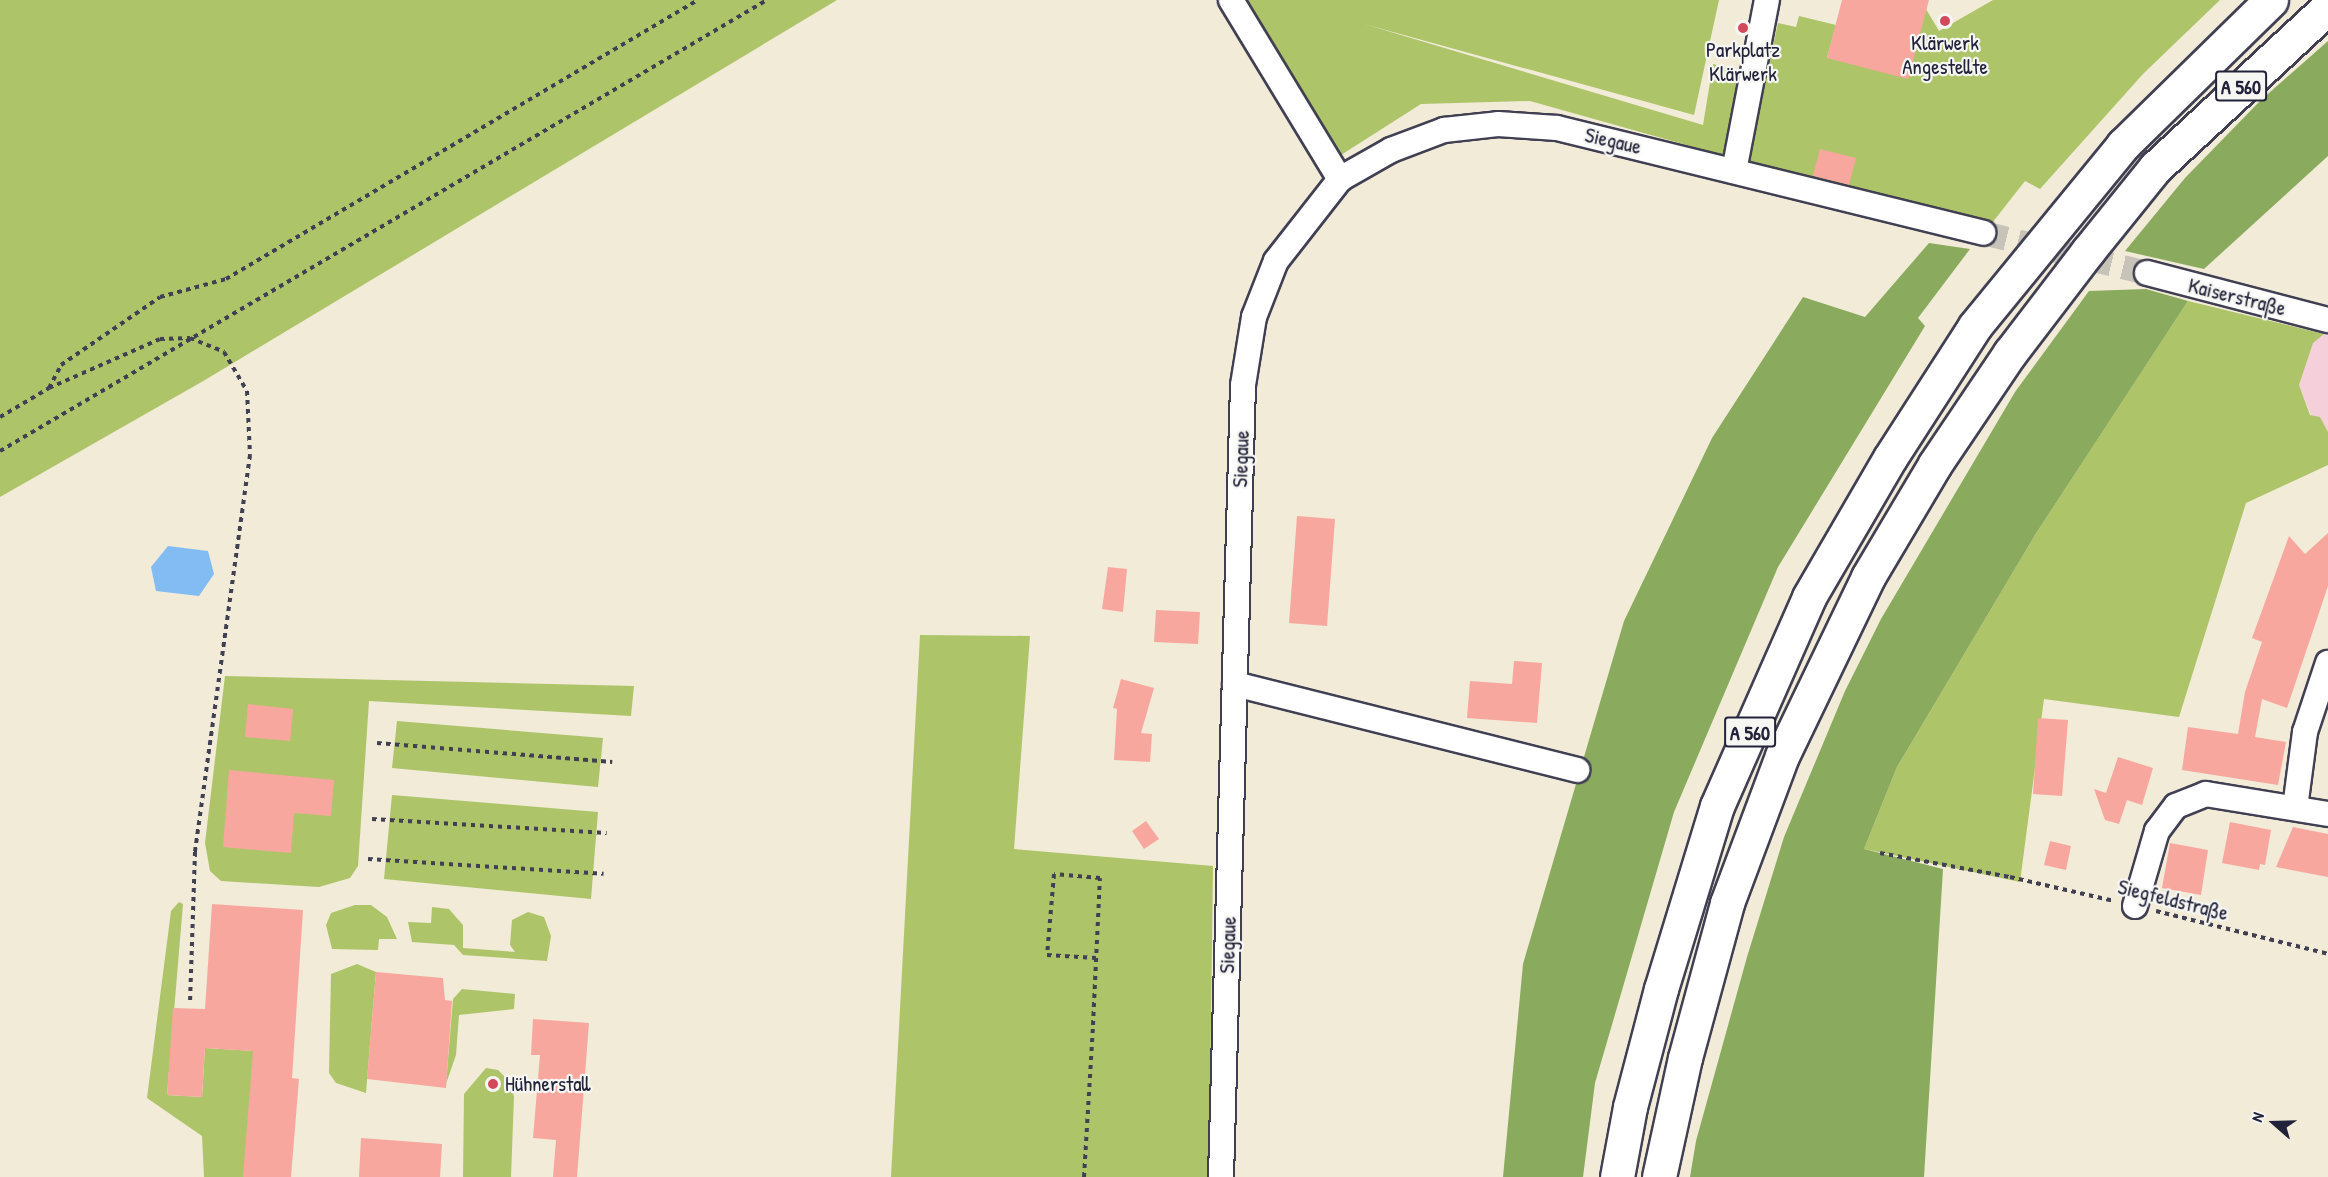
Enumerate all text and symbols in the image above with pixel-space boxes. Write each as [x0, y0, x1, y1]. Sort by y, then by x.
marker: Klärwerk Angestellte [1938, 14, 1952, 28]
marker: Parkplatz Klärwerk [1736, 21, 1750, 35]
place label: Klärwerk Angestellte [1902, 30, 1988, 80]
place label: Parkplatz Klärwerk [1706, 37, 1780, 87]
road number: A 560 [2214, 69, 2268, 103]
street label: Siegaue [1582, 122, 1644, 160]
street label: Kaiserstraße [2186, 273, 2288, 321]
street label: Siegaue [1227, 430, 1255, 488]
road number: A 560 [1723, 715, 1777, 749]
street label: Siegfeldstraße [2115, 874, 2231, 926]
street label: Siegaue [1214, 916, 1242, 974]
place label: Hühnerstall [505, 1071, 591, 1097]
marker: Hühnerstall [486, 1077, 500, 1091]
north arrow [2244, 1093, 2304, 1153]
text: N [2245, 1109, 2269, 1125]

